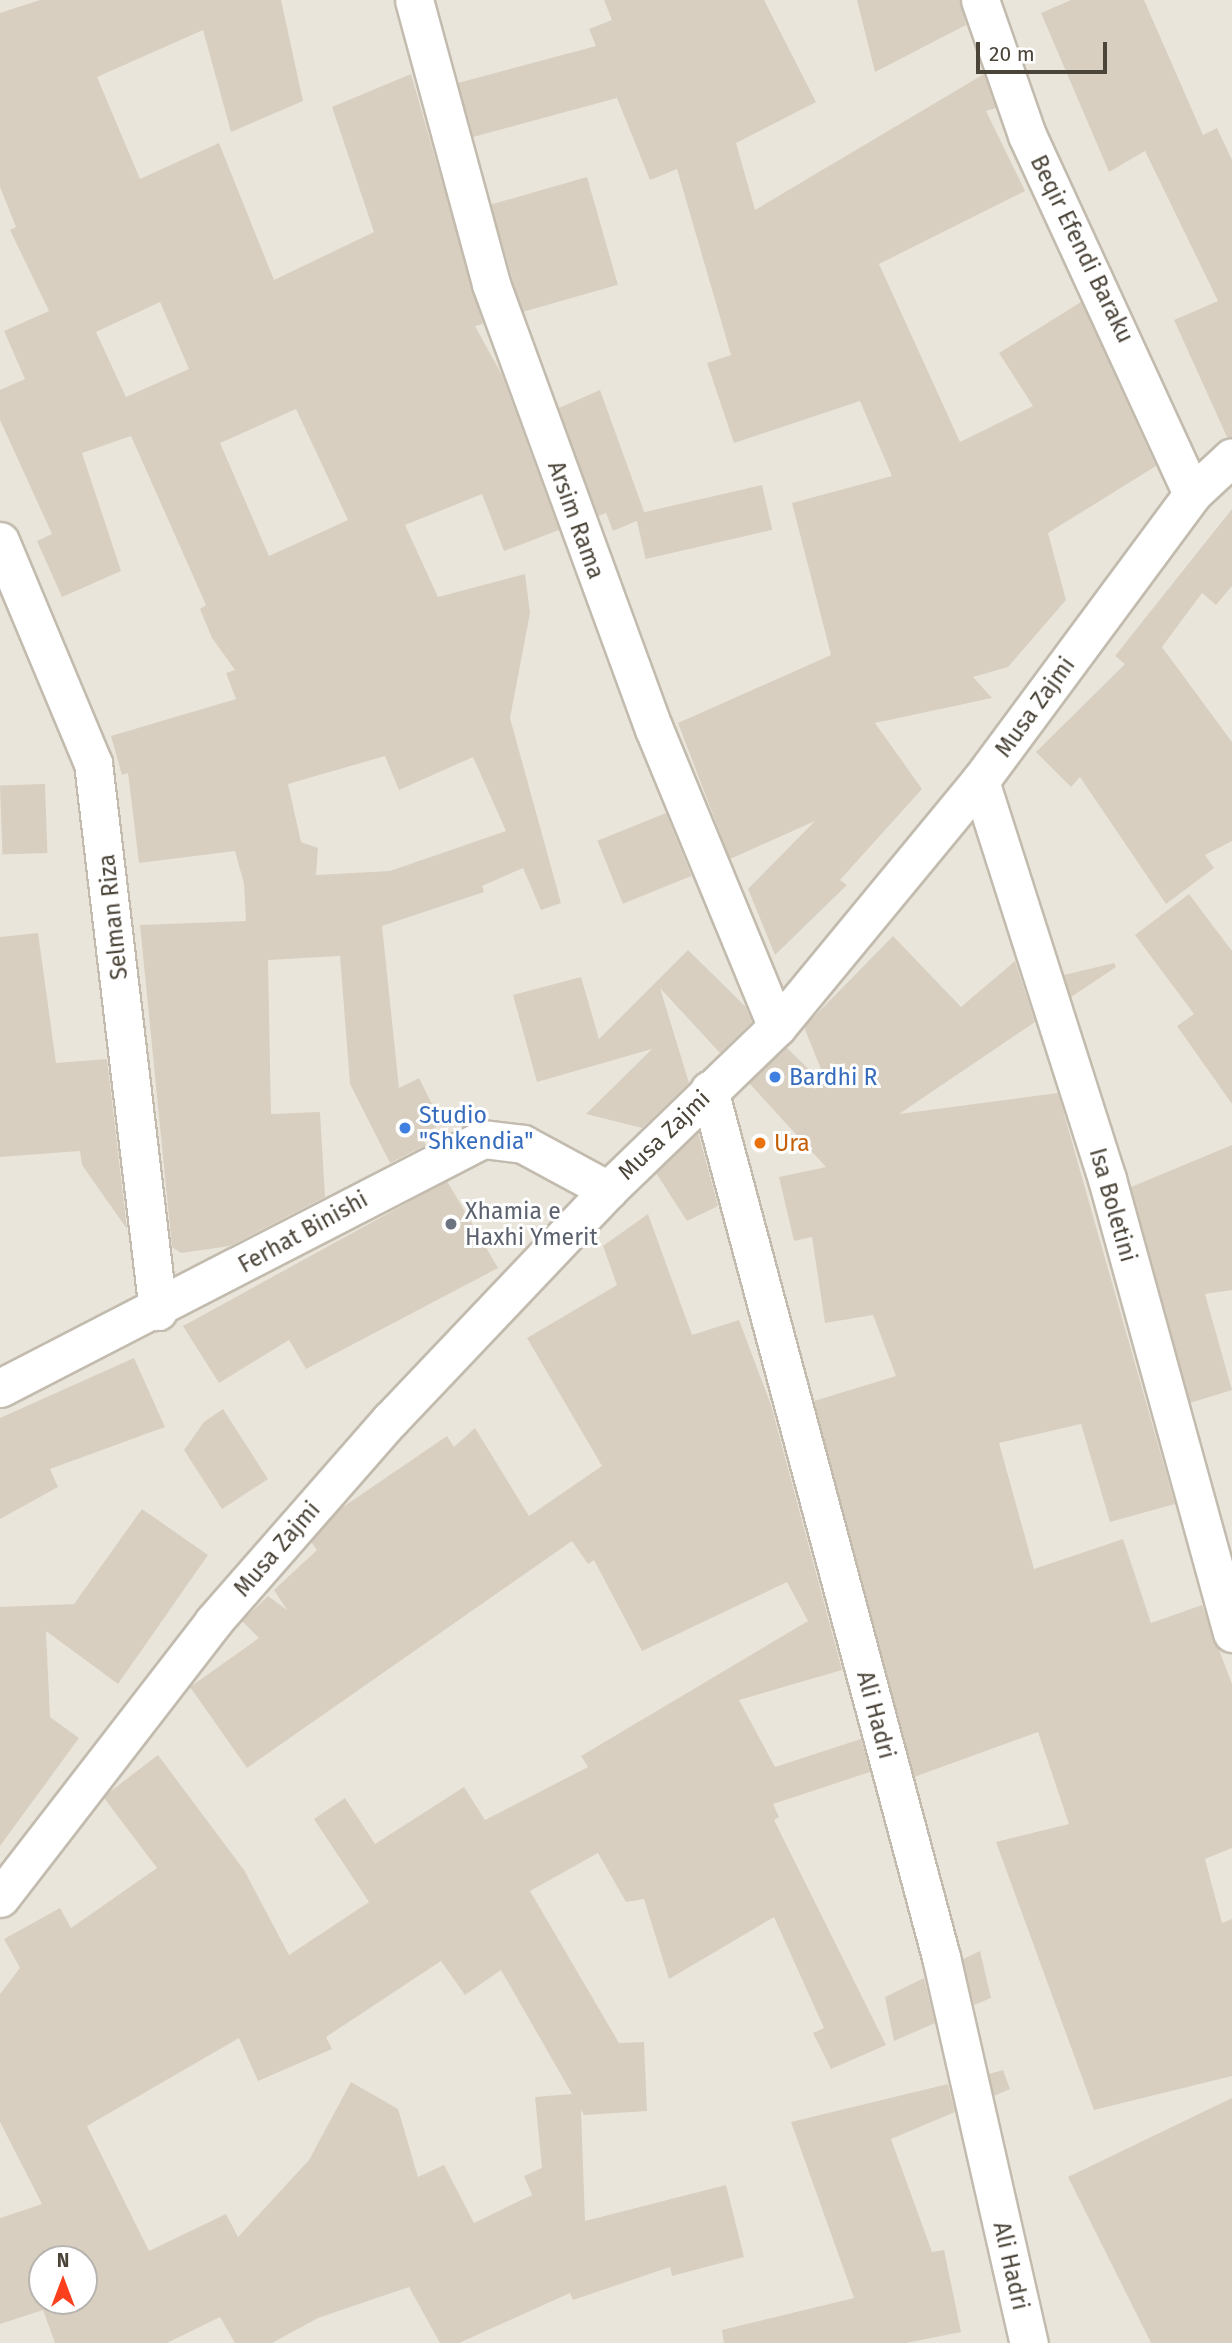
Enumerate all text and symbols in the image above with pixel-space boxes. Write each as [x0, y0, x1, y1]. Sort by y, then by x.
scale bar [980, 28, 1111, 72]
text: 20 m [989, 41, 1035, 67]
street label: Beqir Efendi Baraku [1025, 151, 1139, 347]
street label: Arsim Rama [542, 457, 610, 583]
street label: Musa Zajmi [989, 652, 1081, 762]
street label: Selman Riza [93, 853, 133, 981]
place label: Bardhi R [789, 1063, 877, 1091]
marker: Bardhi R [767, 1069, 783, 1085]
street label: Musa Zajmi [612, 1084, 716, 1186]
place label: Studio "Shkendia" [419, 1101, 533, 1155]
marker: Studio "Shkendia" [397, 1120, 413, 1136]
place label: Ura [774, 1129, 810, 1157]
marker: Ura [752, 1135, 768, 1151]
street label: Isa Boletini [1084, 1145, 1142, 1265]
street label: Ferhat Binishi [234, 1185, 372, 1279]
place label: Xhamia e Haxhi Ymerit [465, 1197, 598, 1251]
marker: Xhamia e Haxhi Ymerit [443, 1216, 459, 1232]
street label: Musa Zajmi [228, 1496, 326, 1602]
street label: Ali Hadri [851, 1668, 901, 1762]
street label: Ali Hadri [987, 2219, 1035, 2313]
north arrow [28, 2245, 98, 2315]
text: N [57, 2249, 69, 2272]

